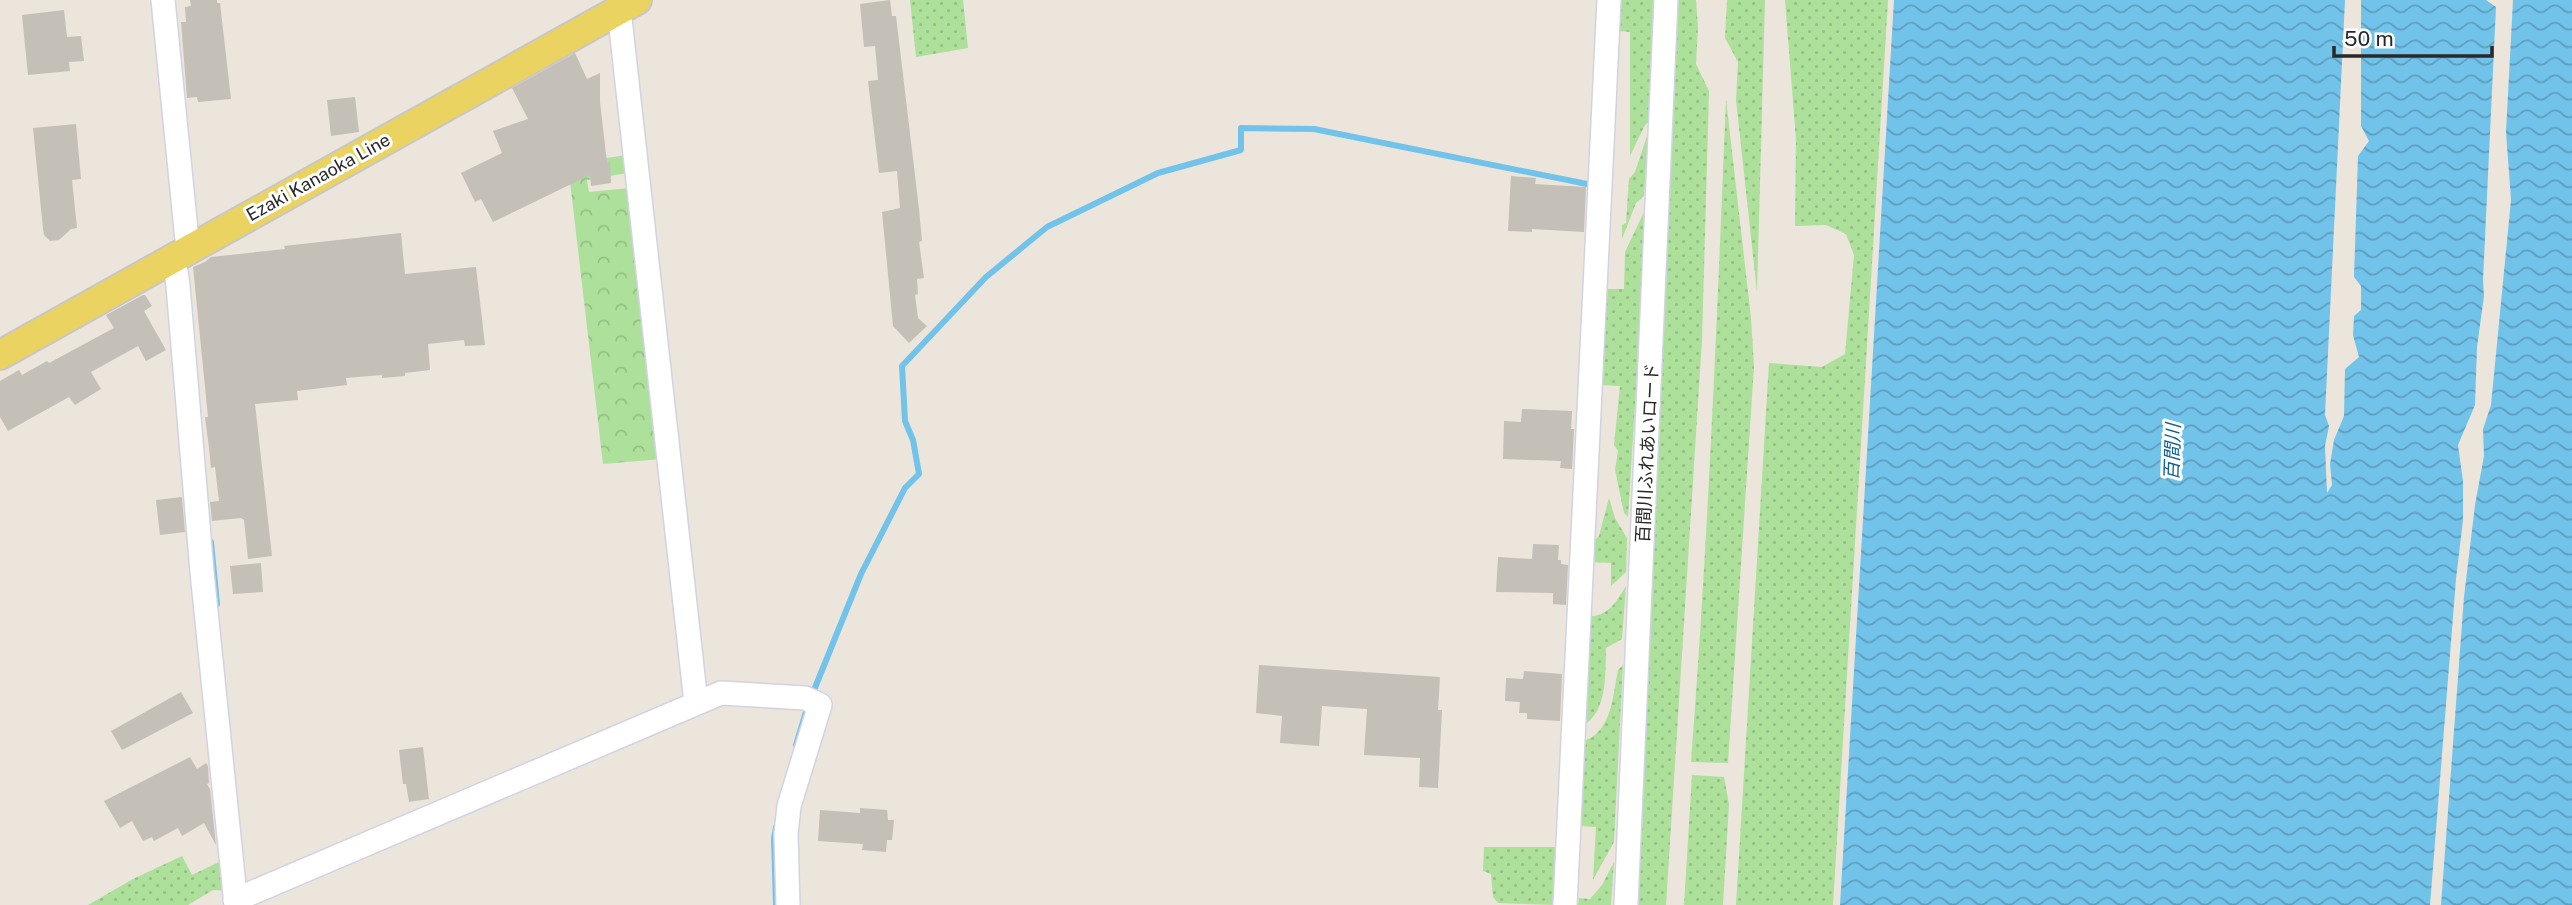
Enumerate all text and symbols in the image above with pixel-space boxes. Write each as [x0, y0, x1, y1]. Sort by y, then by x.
scale bar [2334, 14, 2492, 58]
text: 50 m [2344, 26, 2394, 51]
street label: Ezaki Kanaoka Line [242, 129, 394, 225]
street label: 百間川ふれあいロード [1632, 363, 1662, 543]
water label: 百間川 [2160, 421, 2184, 481]

